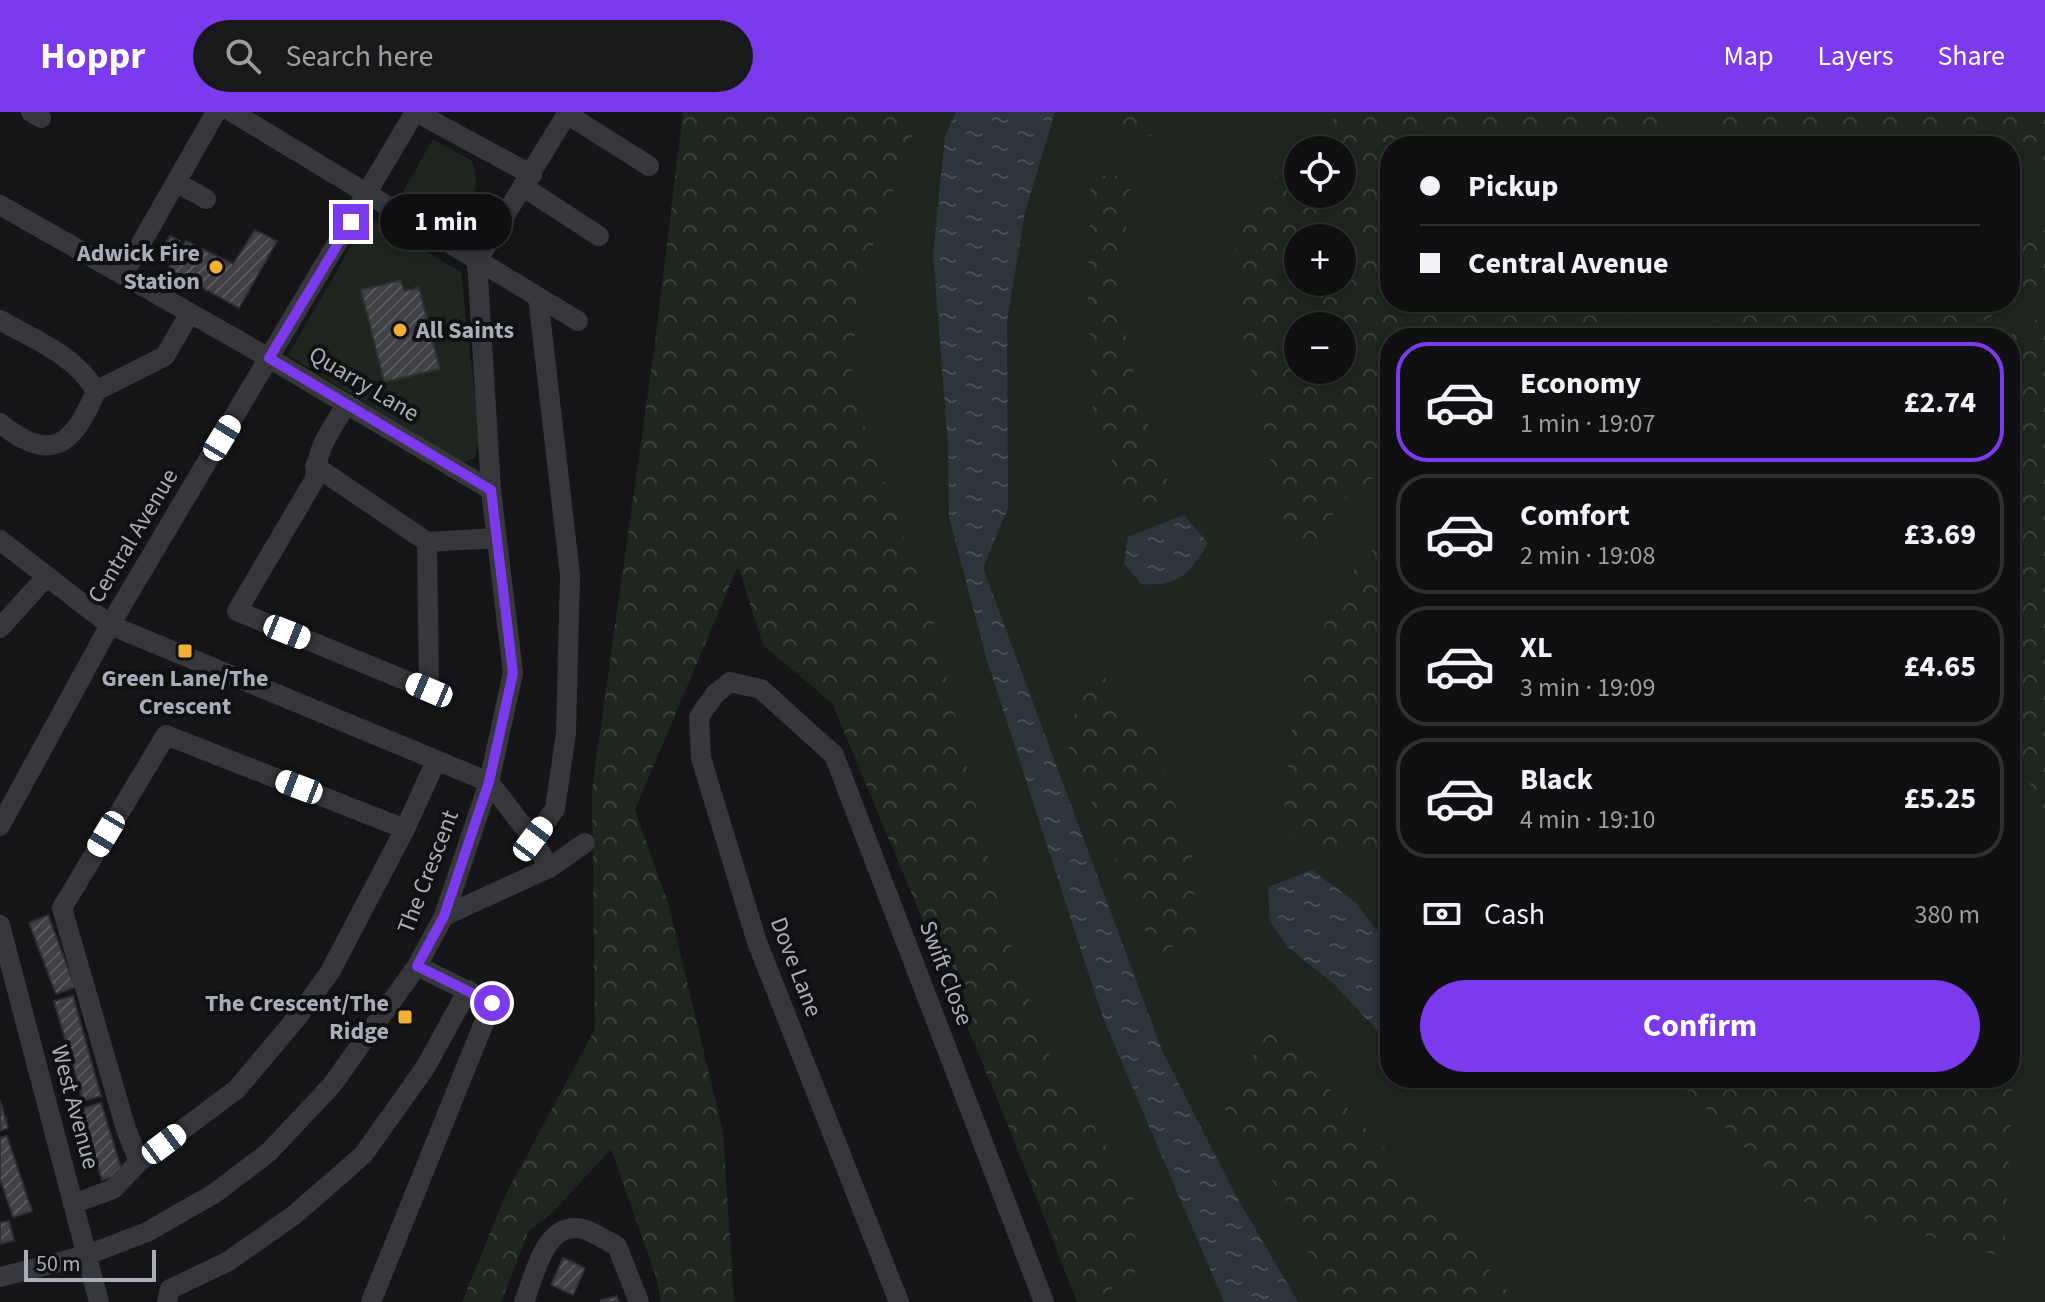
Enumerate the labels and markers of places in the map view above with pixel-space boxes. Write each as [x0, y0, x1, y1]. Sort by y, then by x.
place label: Adwick Fire Station [76, 236, 200, 299]
marker: Adwick Fire Station [207, 258, 225, 276]
place label: All Saints [415, 313, 514, 348]
marker: All Saints [391, 321, 409, 339]
marker: Green Lane/The Crescent [176, 642, 194, 660]
place label: Green Lane/The Crescent [102, 661, 268, 724]
place label: The Crescent/The Ridge [205, 986, 389, 1049]
marker: The Crescent/The Ridge [396, 1008, 414, 1026]

